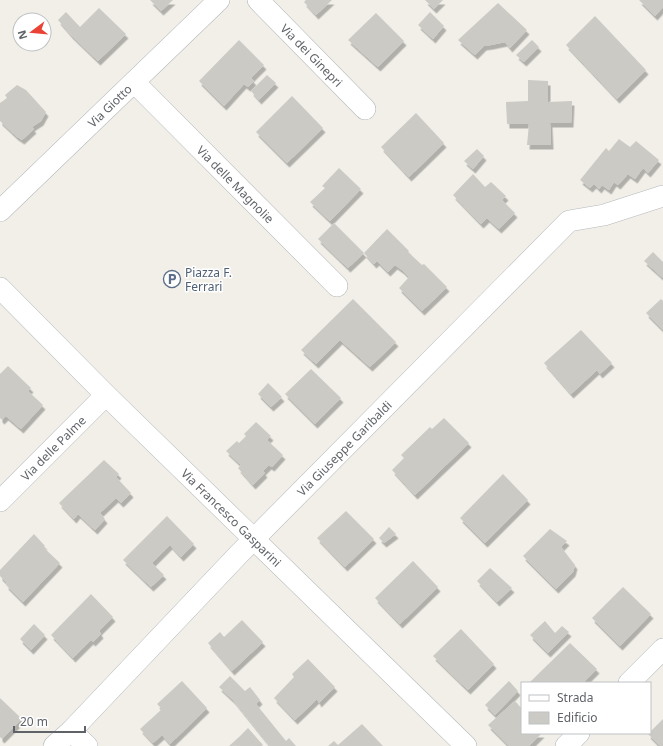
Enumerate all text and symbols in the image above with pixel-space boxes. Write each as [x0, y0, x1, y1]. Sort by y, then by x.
north arrow [12, 12, 52, 52]
street label: Via dei Ginepri [277, 20, 347, 90]
text: N [13, 29, 30, 41]
street label: Via Giotto [84, 80, 135, 131]
street label: Via delle Magnolie [193, 142, 278, 227]
place label: Piazza F. Ferrari [185, 264, 232, 295]
parking icon: Piazza F. Ferrari [162, 269, 182, 289]
street label: Via Giuseppe Garibaldi [293, 397, 395, 499]
street label: Via delle Palme [17, 412, 89, 484]
street label: Via Francesco Gasparini [178, 465, 285, 570]
legend [521, 682, 651, 734]
text: Strada [557, 689, 593, 706]
scale bar [14, 708, 85, 734]
text: Edificio [557, 709, 598, 726]
text: 20 m [20, 713, 48, 730]

